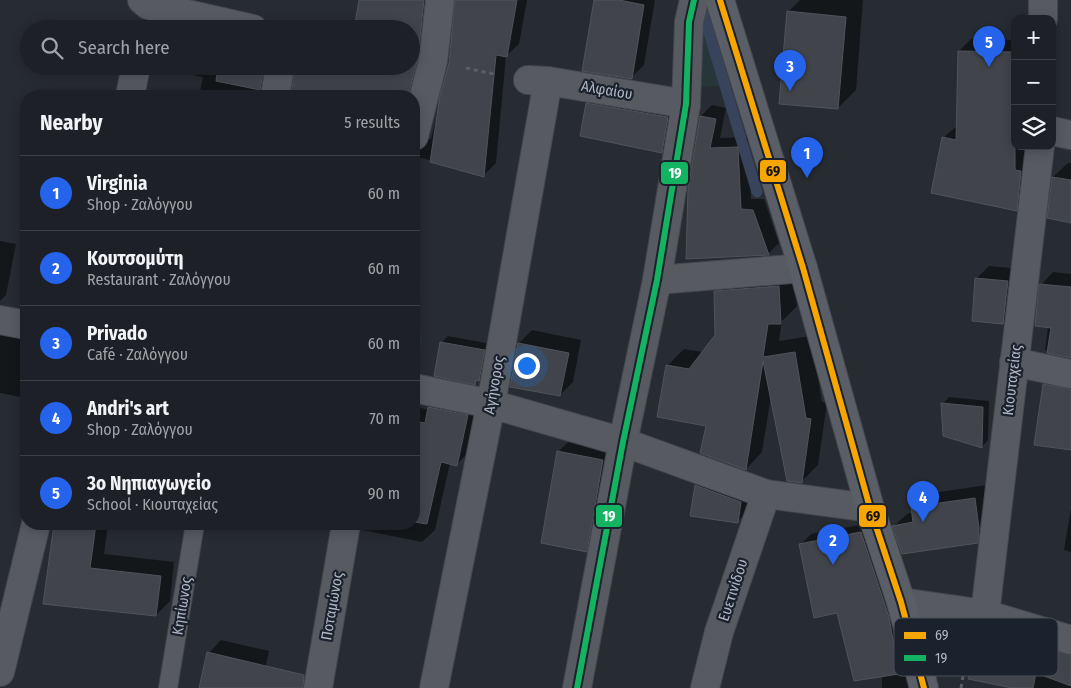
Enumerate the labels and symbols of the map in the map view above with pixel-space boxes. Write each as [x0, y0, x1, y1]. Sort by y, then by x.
pin: 5 [973, 26, 1005, 67]
pin: 3 [774, 50, 806, 91]
street label: Αλφαίου [580, 77, 634, 103]
pin: 1 [791, 137, 823, 178]
line badge: 69 [759, 159, 787, 183]
line badge: 19 [660, 161, 689, 185]
text: 69 [766, 163, 780, 180]
text: 19 [668, 165, 682, 182]
street label: Κιουταχείας [999, 343, 1025, 416]
your location [514, 353, 540, 379]
street label: Αγήνορος [480, 354, 508, 416]
pin: 4 [907, 481, 939, 522]
line badge: 19 [595, 504, 623, 528]
line badge: 69 [858, 504, 887, 528]
text: 19 [602, 508, 616, 525]
text: 69 [866, 508, 880, 525]
pin: 2 [817, 524, 849, 565]
street label: Ευετινίδου [714, 557, 752, 623]
street label: Ποταμώνος [317, 570, 347, 642]
street label: Κηπίωνος [169, 575, 196, 636]
legend [894, 618, 1058, 676]
text: 69 [935, 627, 949, 644]
text: 19 [935, 650, 947, 667]

